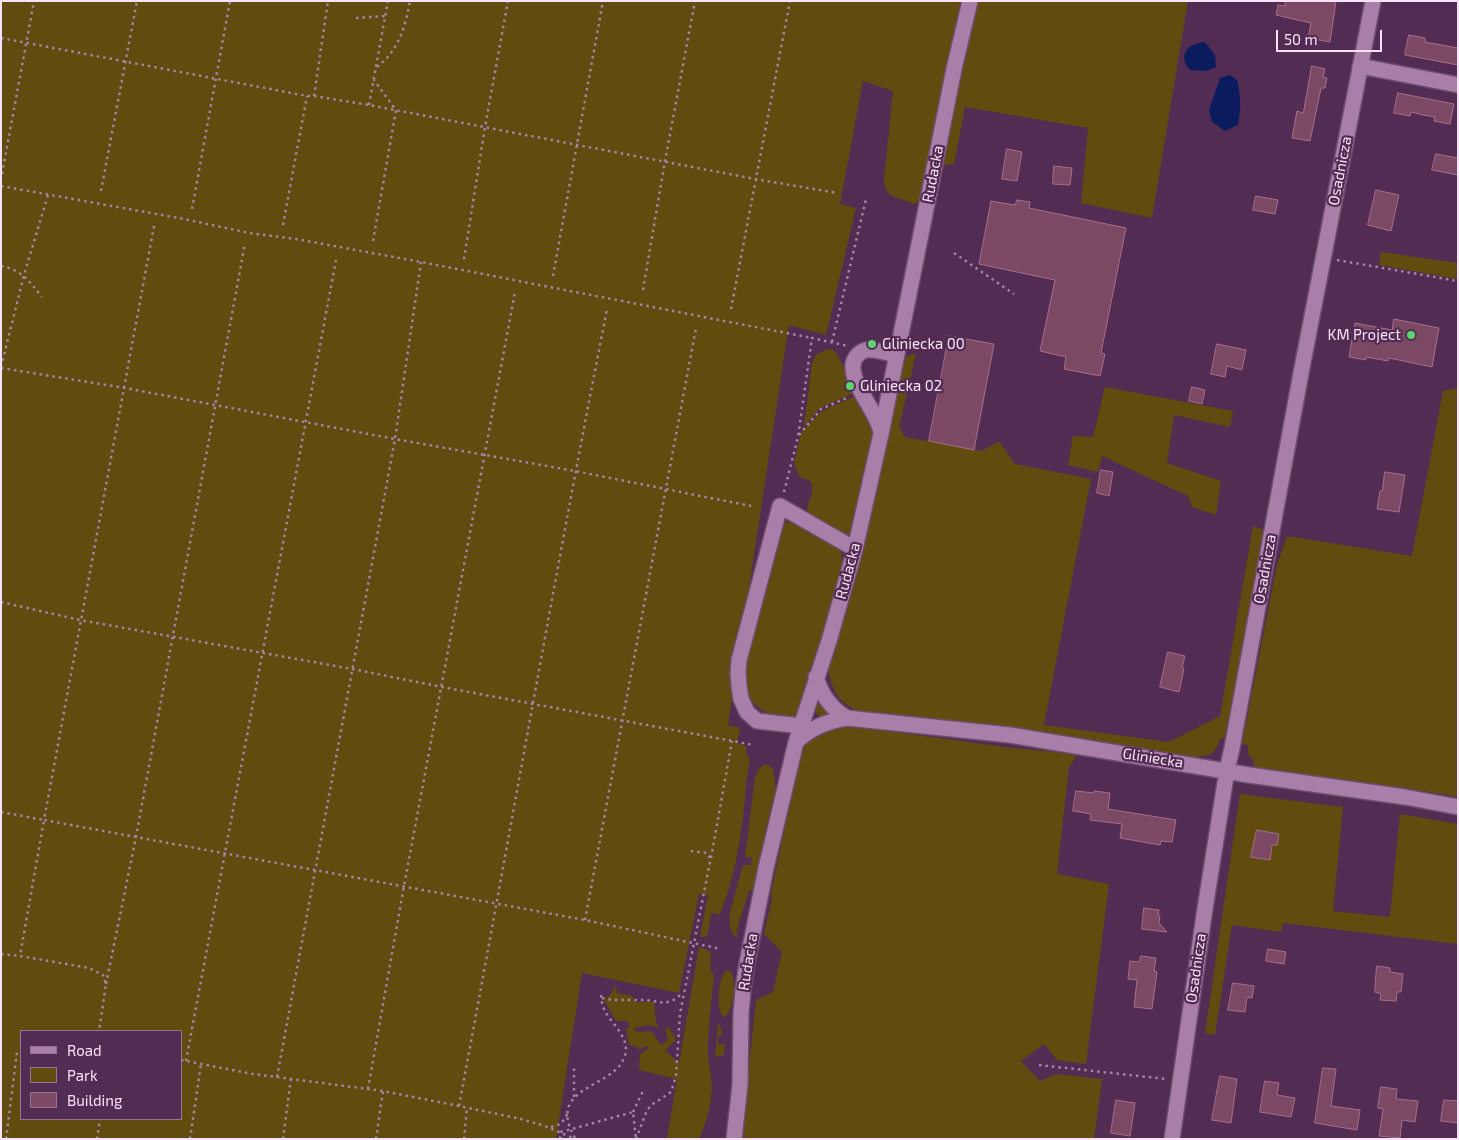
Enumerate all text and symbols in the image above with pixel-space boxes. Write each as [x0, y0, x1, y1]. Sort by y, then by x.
scale bar [1279, 20, 1385, 52]
text: 50 m [1284, 30, 1318, 48]
street label: Osadnicza [1324, 135, 1356, 207]
street label: Rudacka [919, 144, 947, 204]
place label: KM Project [1328, 326, 1401, 344]
marker: KM Project [1405, 329, 1417, 341]
place label: Gliniecka 00 [882, 335, 965, 353]
marker: Gliniecka 00 [866, 338, 878, 350]
place label: Gliniecka 02 [860, 377, 942, 395]
marker: Gliniecka 02 [844, 380, 856, 392]
street label: Osadnicza [1250, 533, 1280, 605]
street label: Rudacka [832, 541, 864, 601]
street label: Gliniecka [1121, 744, 1185, 772]
street label: Rudacka [735, 932, 761, 992]
street label: Osadnicza [1182, 932, 1210, 1004]
legend [20, 1030, 182, 1120]
text: Road [67, 1041, 102, 1059]
text: Park [67, 1066, 98, 1084]
text: Building [67, 1091, 122, 1109]

